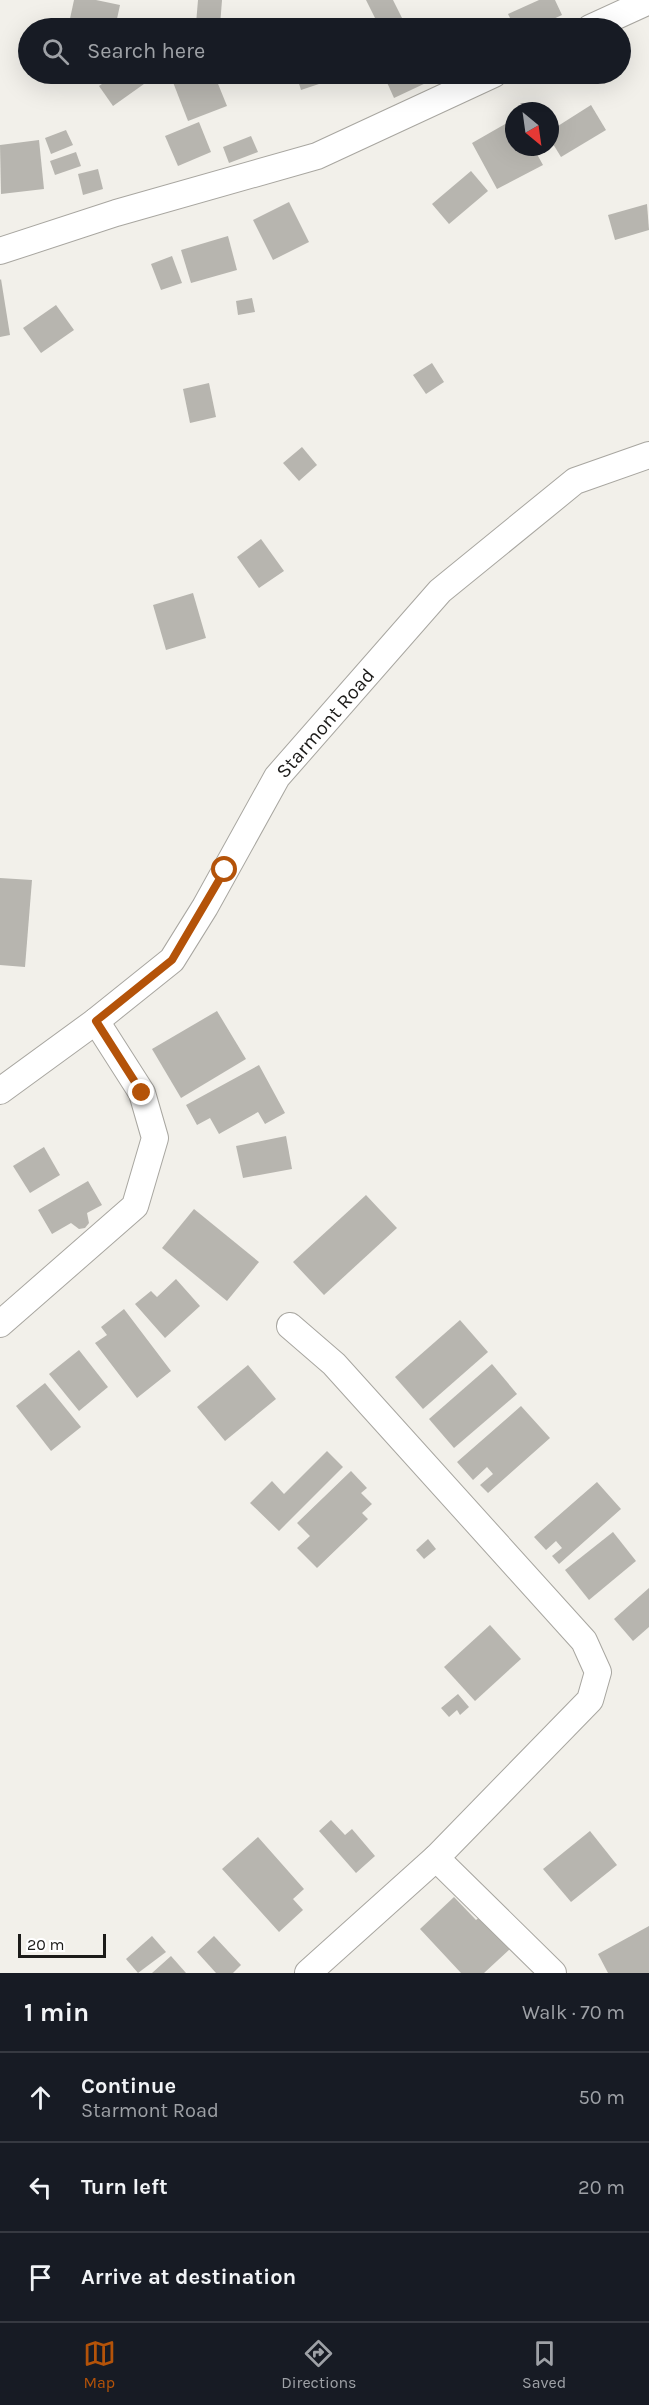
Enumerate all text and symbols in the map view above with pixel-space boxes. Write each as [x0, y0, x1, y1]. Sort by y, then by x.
search box [18, 18, 631, 84]
icon: search [39, 35, 72, 68]
text: Search here [87, 38, 205, 64]
north arrow [505, 102, 559, 156]
street label: Starmont Road [271, 664, 379, 783]
route start [211, 856, 237, 882]
route end [128, 1079, 154, 1105]
scale bar [18, 1931, 106, 1958]
text: 20 m [27, 1935, 65, 1954]
text: 1 min [24, 1997, 89, 2028]
text: Walk · 70 m [522, 2001, 625, 2024]
text: Continue [81, 2073, 176, 2099]
icon: ahead [24, 2081, 57, 2114]
text: 50 m [578, 2086, 625, 2109]
text: Starmont Road [81, 2099, 219, 2122]
icon: left [24, 2171, 57, 2204]
text: Turn left [81, 2174, 168, 2200]
text: 20 m [578, 2176, 625, 2199]
icon: arrive [24, 2261, 57, 2294]
text: Arrive at destination [81, 2264, 296, 2290]
tab: Map [83, 2337, 116, 2392]
tab: Directions [281, 2337, 356, 2392]
tab: Saved [522, 2337, 566, 2392]

